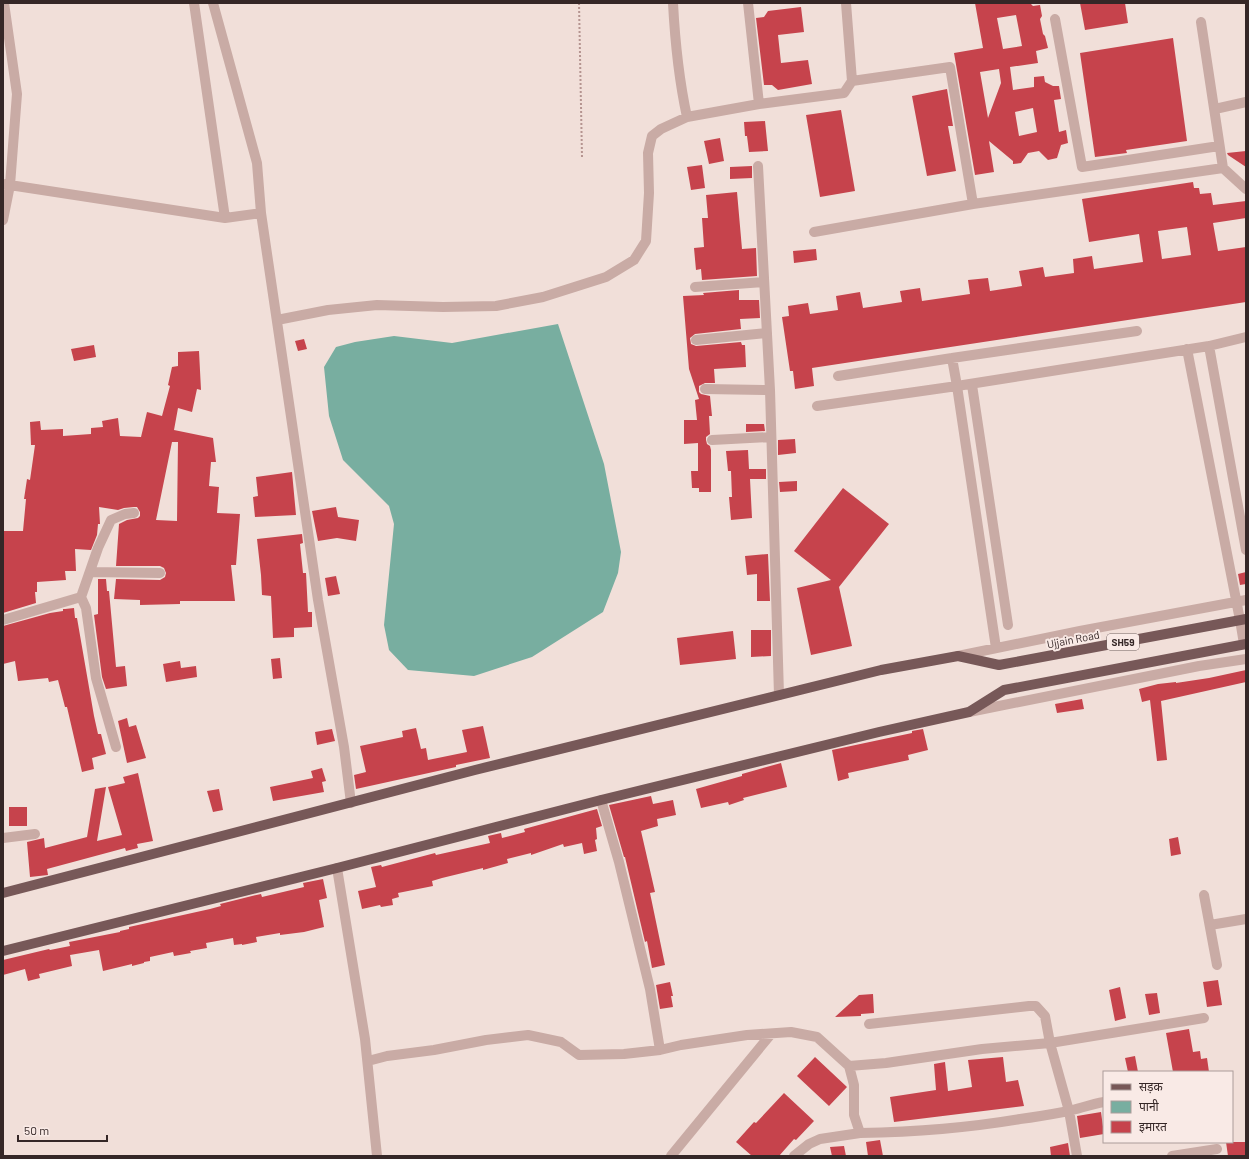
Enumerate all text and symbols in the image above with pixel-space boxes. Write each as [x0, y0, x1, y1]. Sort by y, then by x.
street label: Ujjain Road [1046, 628, 1100, 650]
road number: SH59 [1107, 634, 1139, 650]
legend [1103, 1071, 1233, 1143]
text: सड़क [1139, 1079, 1164, 1094]
text: पानी [1139, 1099, 1160, 1113]
scale bar [18, 1117, 107, 1143]
text: इमारत [1139, 1119, 1168, 1134]
text: 50 m [24, 1123, 49, 1137]

